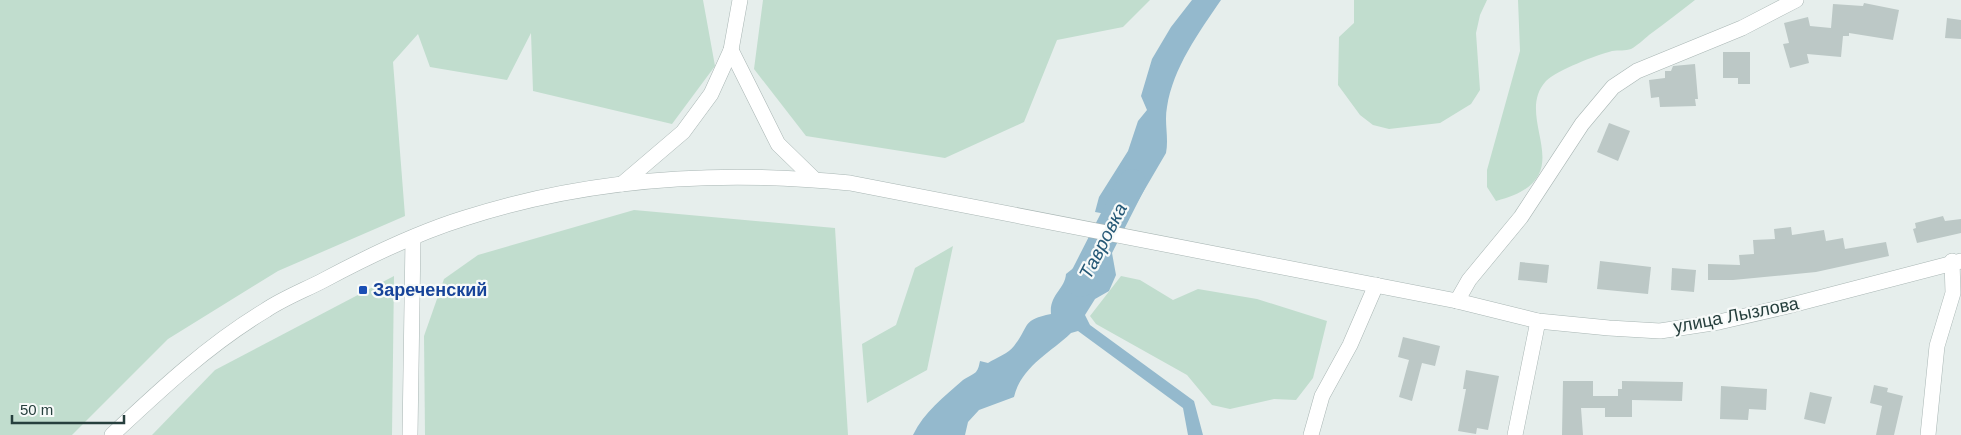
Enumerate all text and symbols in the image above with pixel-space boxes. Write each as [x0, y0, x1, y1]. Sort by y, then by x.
water label: Тавровка [1075, 200, 1131, 282]
place label: Зареченский [373, 280, 487, 300]
marker: Зареченский [357, 284, 369, 296]
street label: улица Лызлова [1672, 293, 1801, 337]
scale bar [12, 392, 125, 424]
text: 50 m [20, 401, 53, 418]

